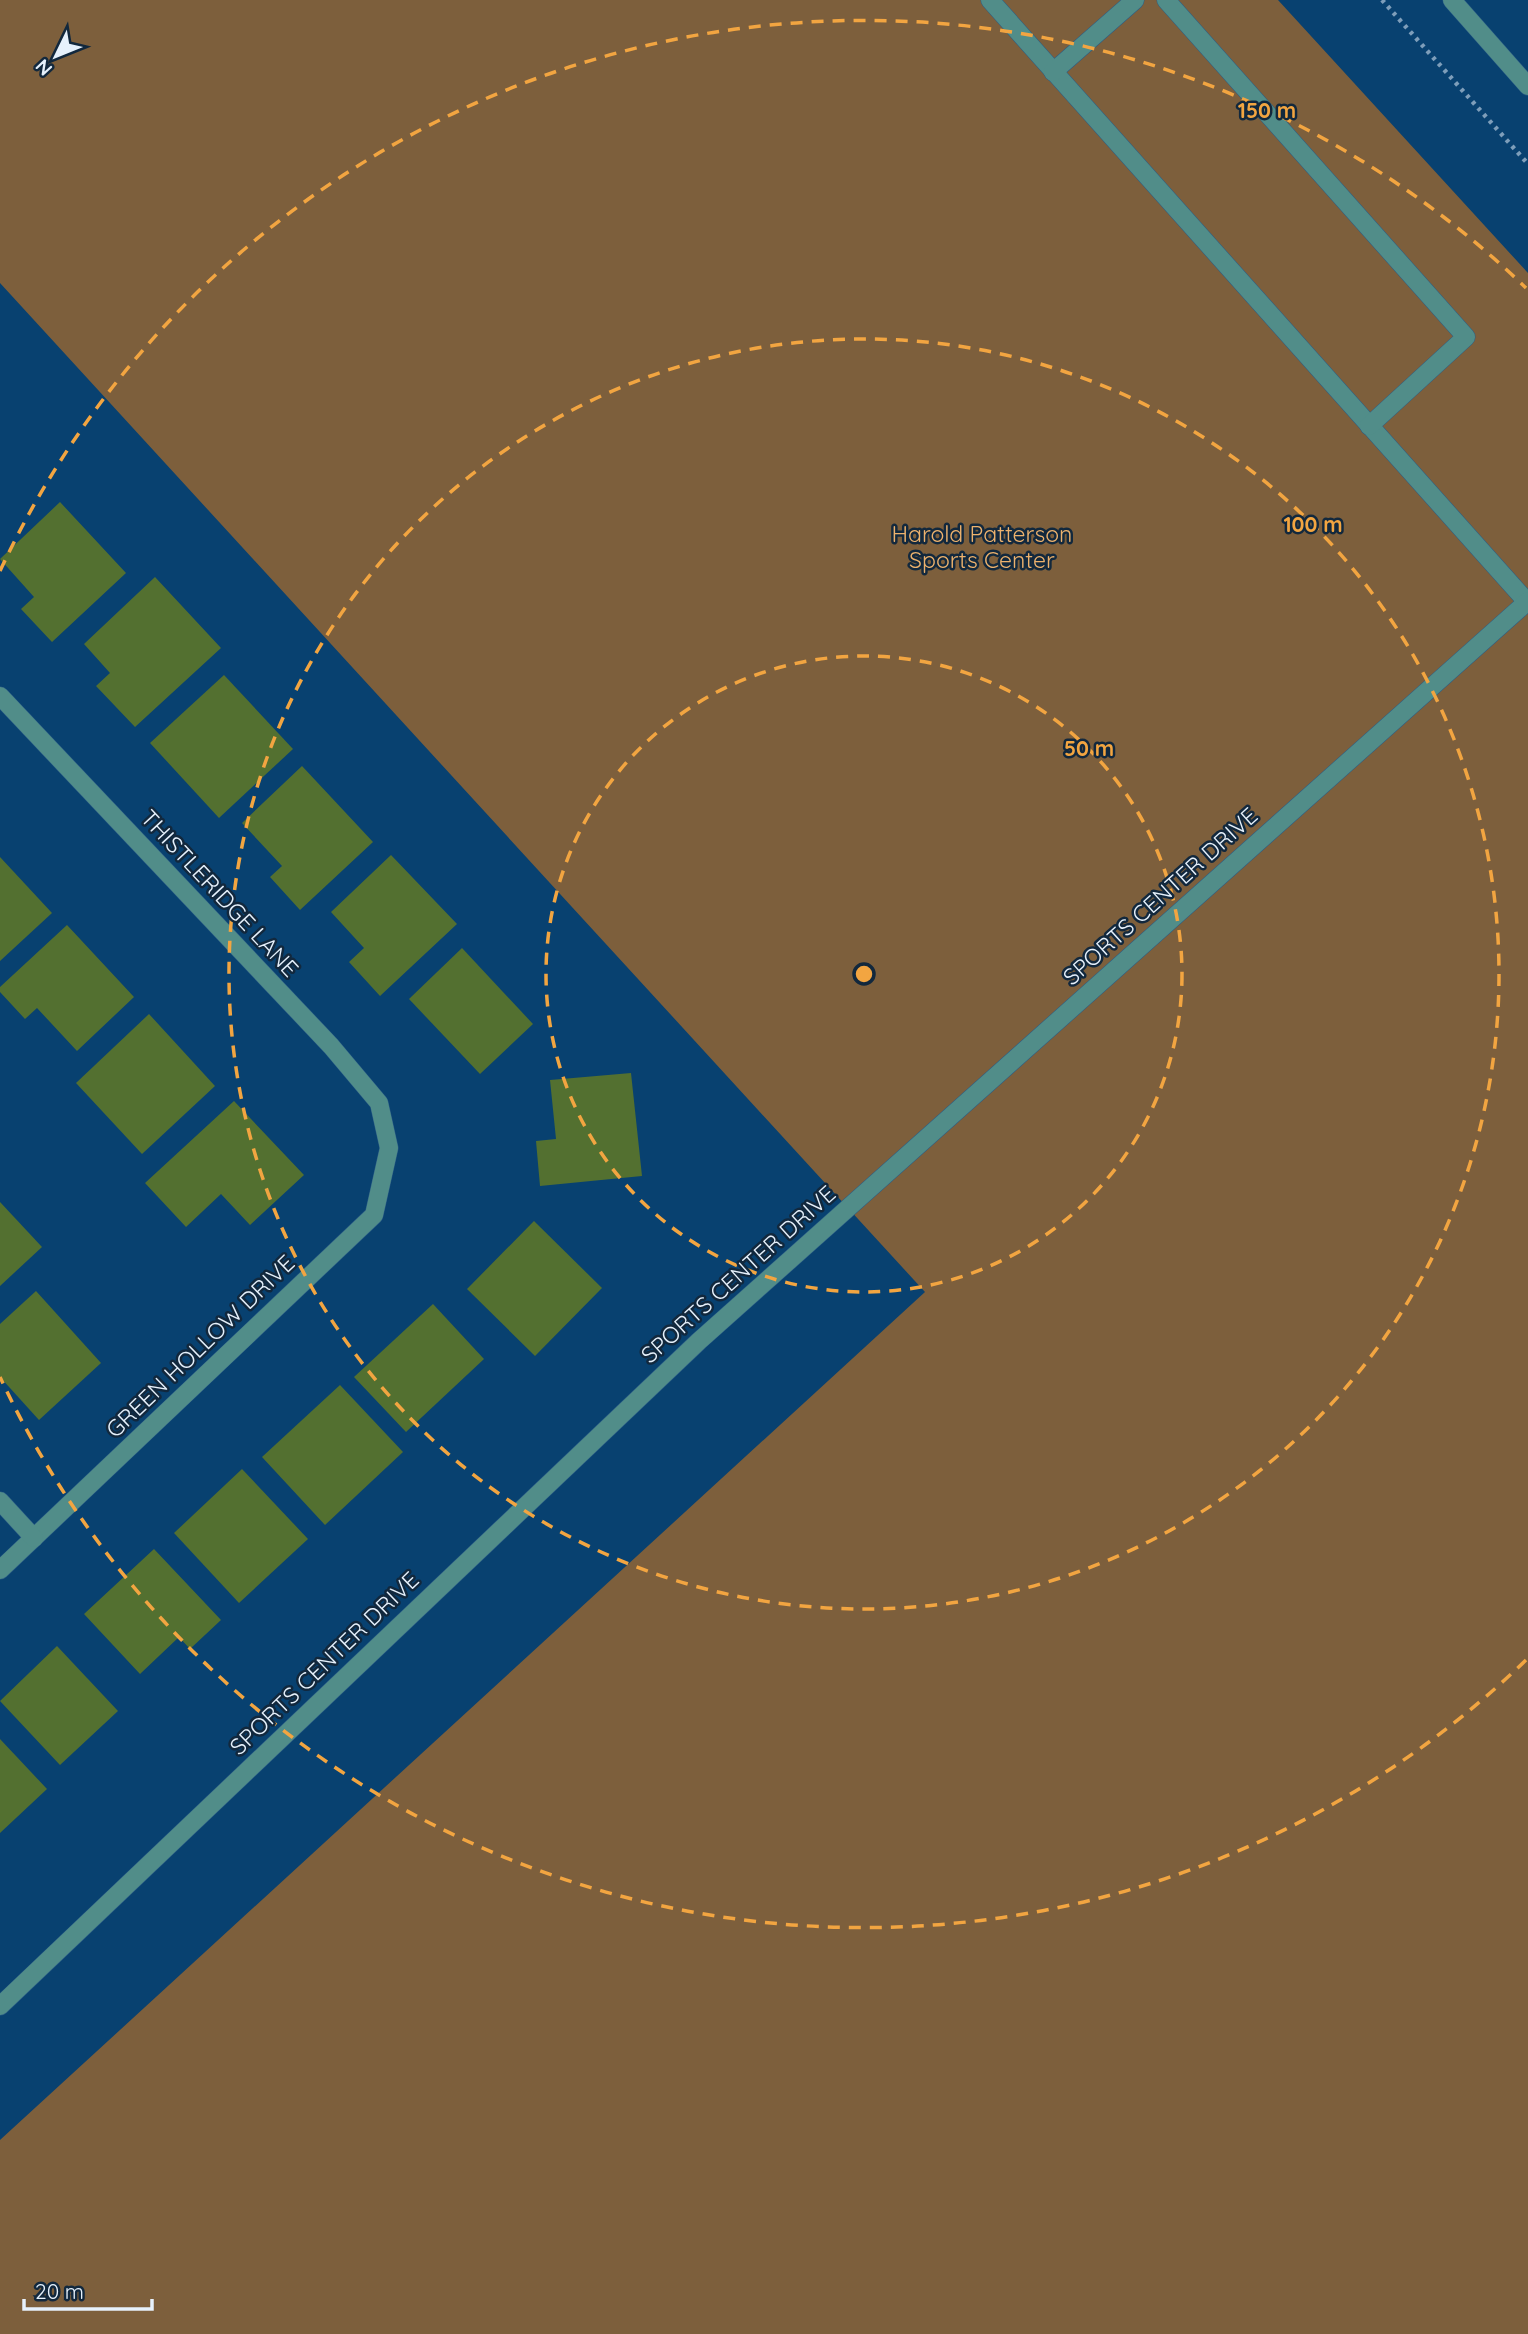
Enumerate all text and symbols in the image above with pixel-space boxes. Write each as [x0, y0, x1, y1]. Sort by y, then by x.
north arrow [21, 21, 91, 91]
text: N [30, 54, 57, 81]
text: 150 m [1238, 97, 1296, 123]
text: 100 m [1283, 511, 1343, 537]
park label: Harold Patterson Sports Center [892, 519, 1072, 574]
text: 50 m [1064, 735, 1114, 761]
street label: SPORTS CENTER DRIVE [1057, 801, 1263, 991]
street label: THISTLERIDGE LANE [135, 803, 305, 983]
centre of rings [852, 962, 876, 986]
street label: SPORTS CENTER DRIVE [635, 1179, 841, 1369]
street label: GREEN HOLLOW DRIVE [100, 1248, 300, 1444]
street label: SPORTS CENTER DRIVE [223, 1565, 425, 1761]
scale bar [24, 2268, 152, 2312]
text: 20 m [35, 2278, 84, 2304]

